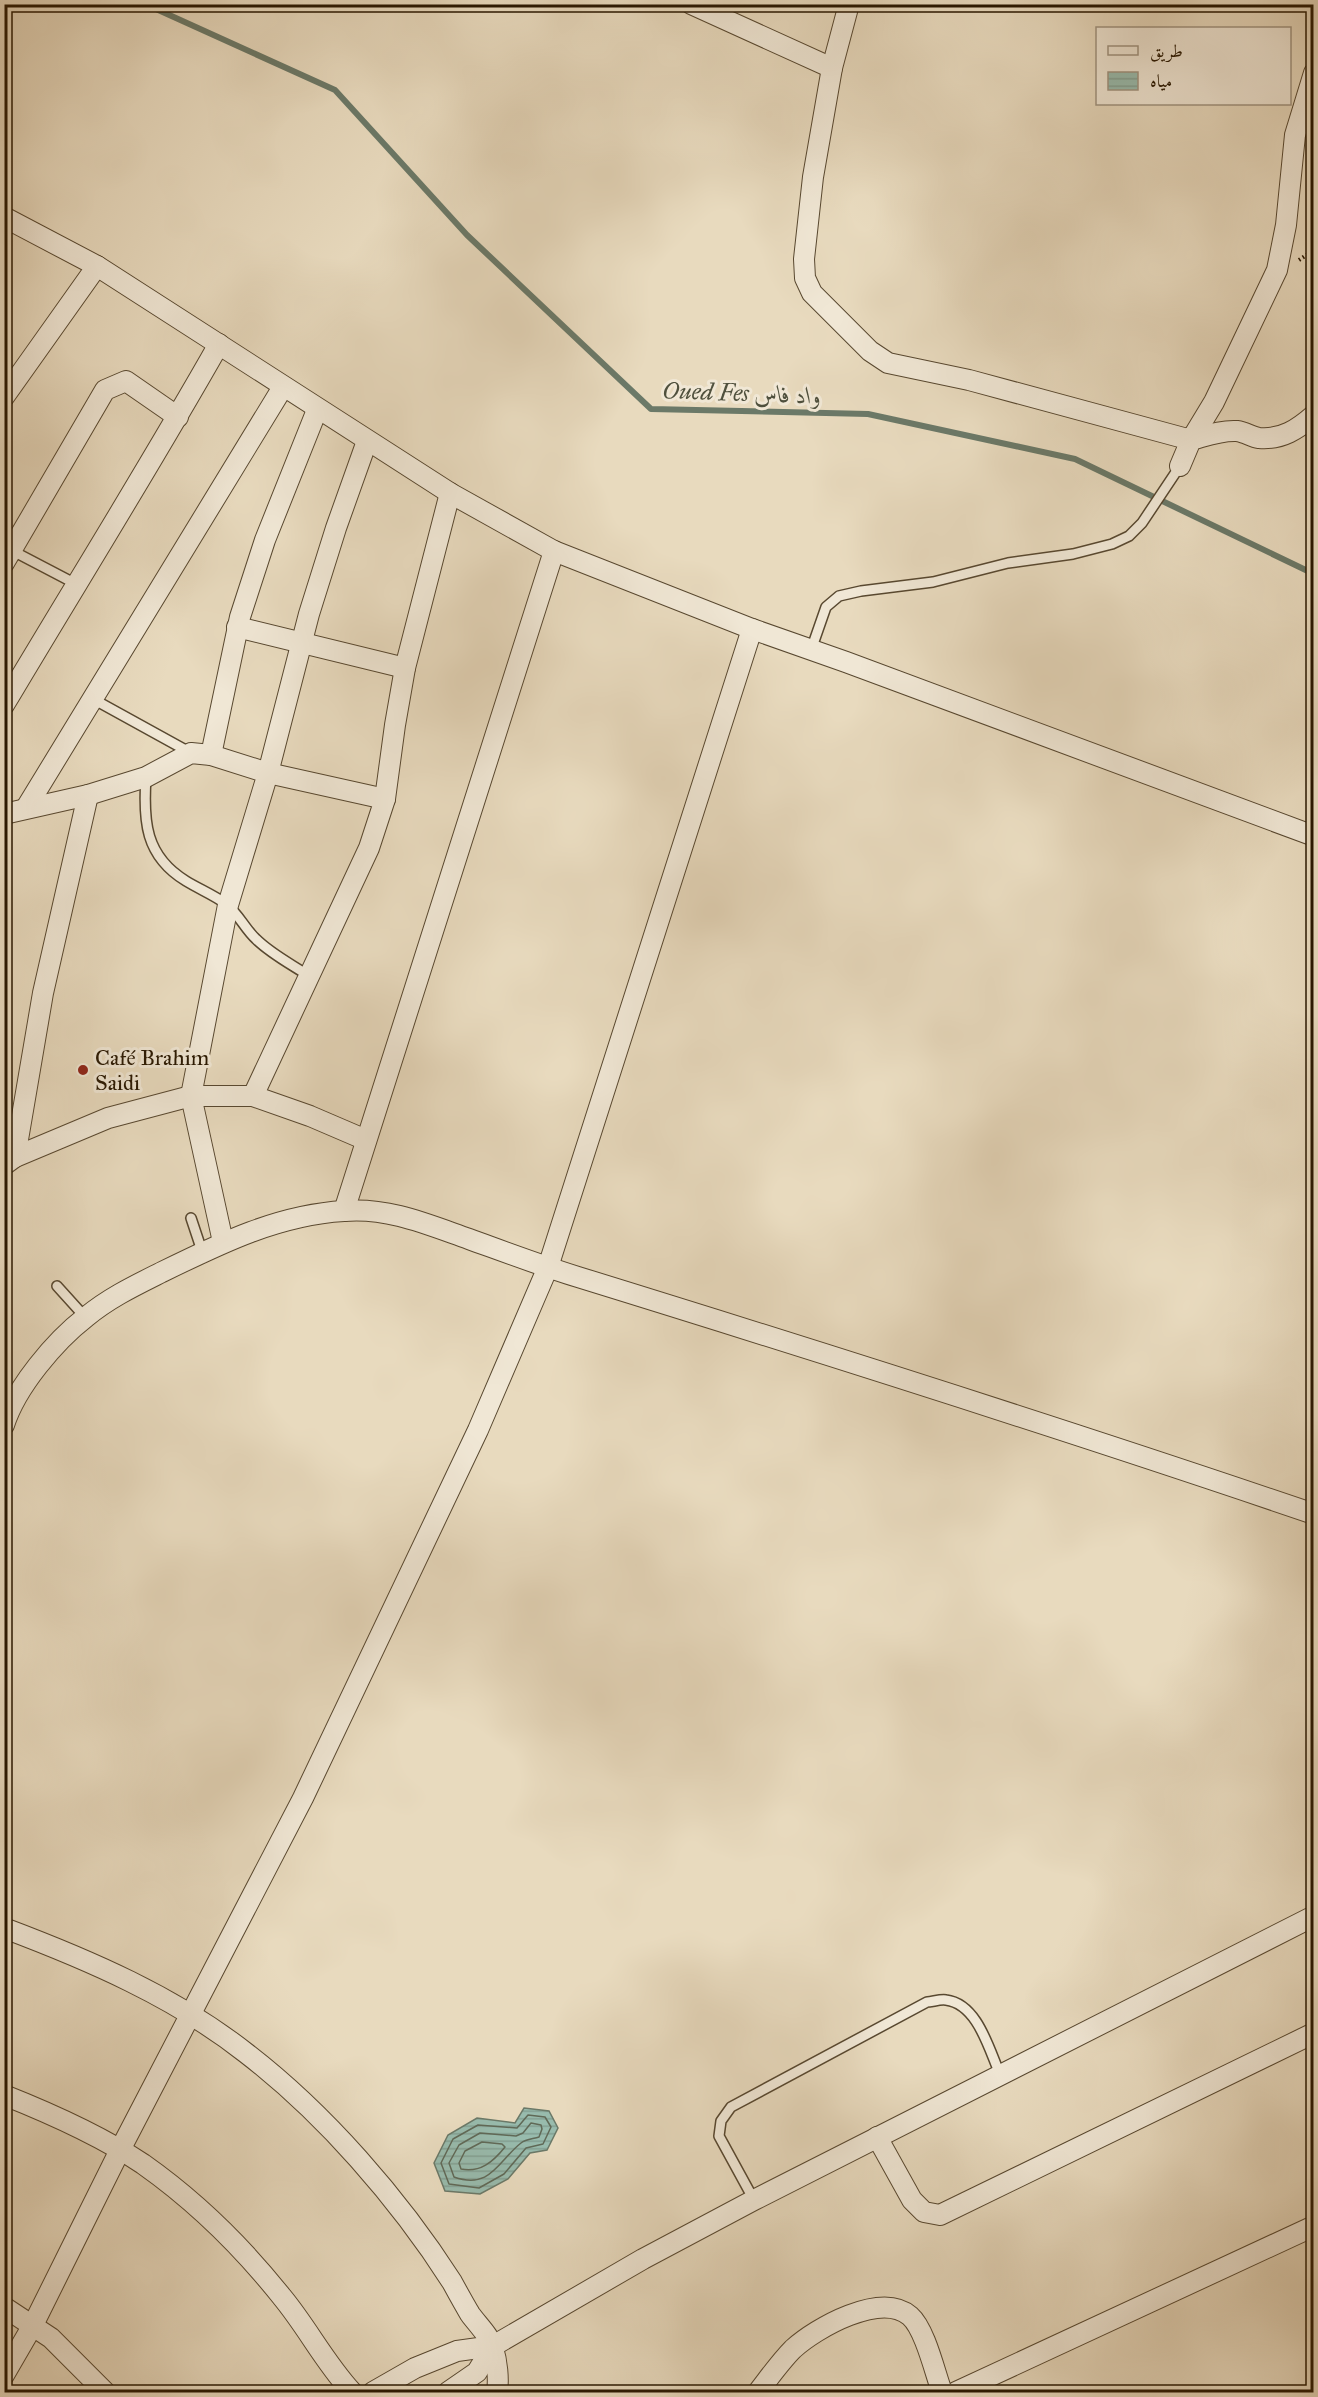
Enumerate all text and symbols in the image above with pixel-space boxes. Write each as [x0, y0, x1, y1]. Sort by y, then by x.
legend [1096, 27, 1291, 105]
text: طريق [1150, 40, 1183, 63]
text: مياه [1150, 70, 1172, 92]
water label: Oued Fes واد فاس [662, 375, 822, 411]
place label: Café Brahim Saidi [95, 1044, 210, 1096]
marker: Café Brahim Saidi [76, 1063, 90, 1077]

